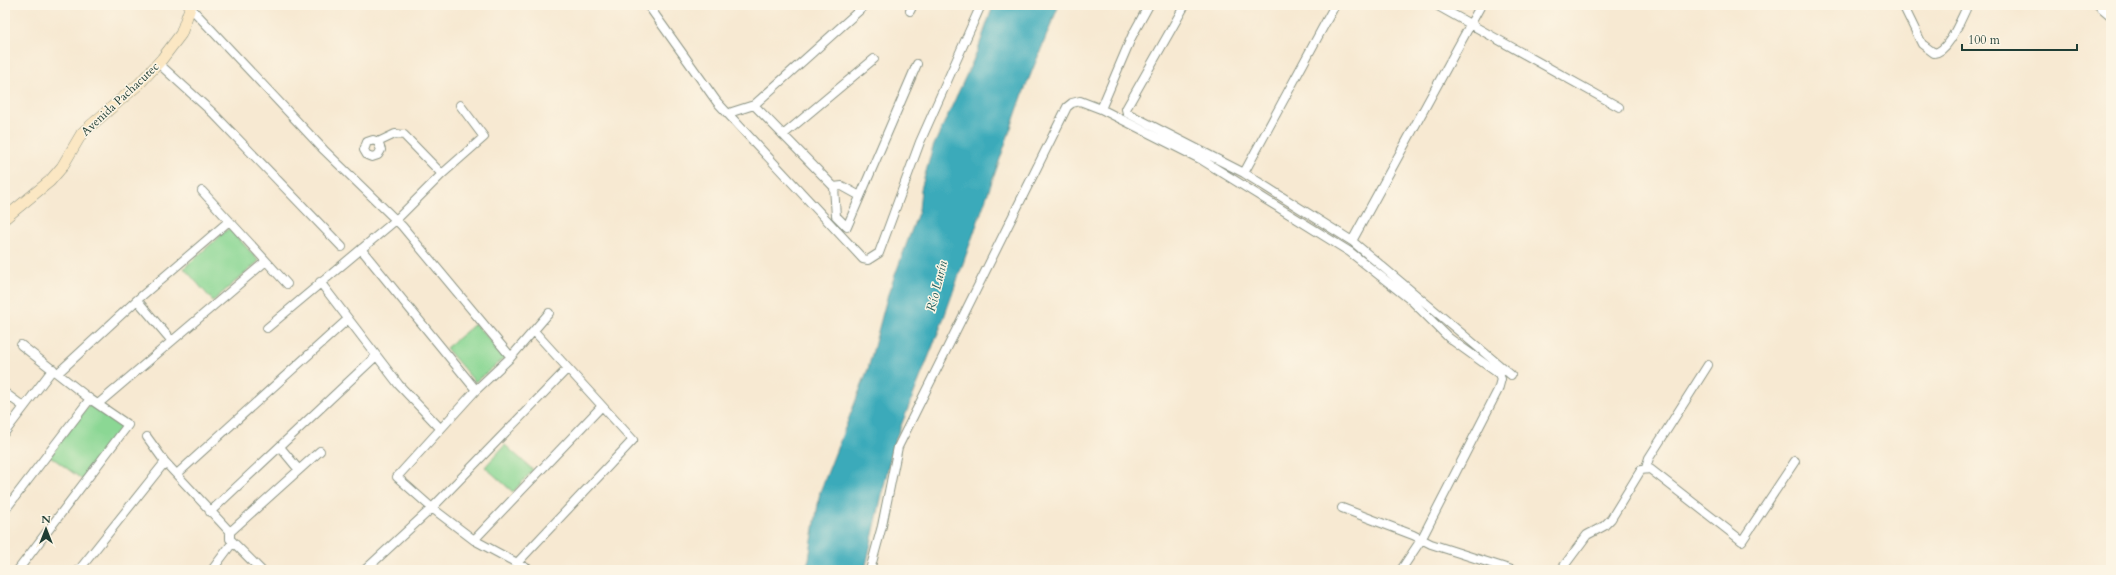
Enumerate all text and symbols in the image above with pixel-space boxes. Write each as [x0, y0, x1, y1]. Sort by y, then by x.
scale bar [1962, 26, 2077, 52]
text: 100 m [1968, 32, 2001, 48]
street label: Avenida Pachacutec [77, 58, 163, 139]
water label: Río Lurín [922, 258, 952, 314]
north arrow [26, 509, 66, 549]
text: N [41, 512, 51, 527]

